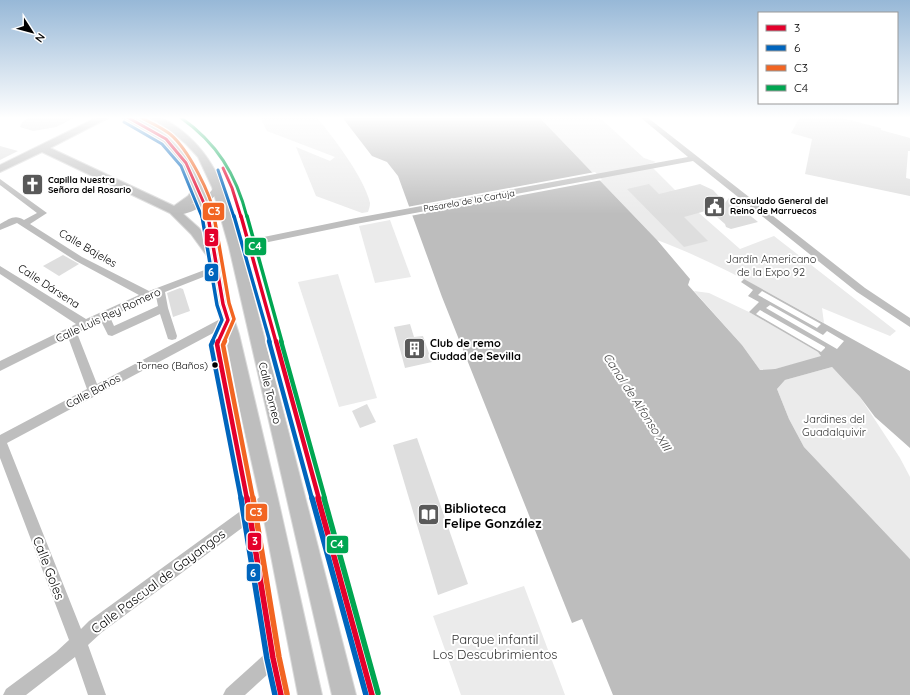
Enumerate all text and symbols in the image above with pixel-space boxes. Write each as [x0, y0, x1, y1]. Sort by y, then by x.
north arrow [12, 12, 52, 52]
legend [758, 12, 898, 104]
text: 3 [794, 20, 800, 35]
text: N [32, 30, 48, 45]
text: 6 [794, 40, 801, 55]
text: C3 [794, 60, 808, 75]
text: C4 [794, 80, 808, 95]
church icon: Capilla Nuestra Señora del Rosario [19, 172, 45, 198]
place label: Capilla Nuestra Señora del Rosario [48, 174, 131, 195]
street label: Pasarela de la Cartuja [422, 187, 516, 214]
public building icon: Consulado General del Reino de Marruecos [702, 193, 728, 219]
place label: Consulado General del Reino de Marruecos [730, 195, 828, 216]
line badge: C3 [202, 202, 225, 221]
text: C3 [208, 204, 220, 218]
street label: Calle Bajeles [56, 226, 120, 270]
line badge: 3 [204, 228, 219, 247]
text: 3 [209, 231, 215, 245]
line badge: C4 [244, 237, 267, 256]
text: C4 [248, 239, 262, 253]
park label: Jardín Americano de la Expo 92 [726, 252, 817, 279]
street label: Calle Dársena [15, 261, 83, 311]
line badge: 6 [204, 263, 219, 282]
text: 6 [208, 265, 214, 279]
street label: Calle Luis Rey Romero [53, 284, 163, 345]
building icon: Club de remo Ciudad de Sevilla [401, 336, 427, 362]
place label: Club de remo Ciudad de Sevilla [430, 336, 521, 363]
water label: Canal de Alfonso XIII [600, 350, 675, 454]
place label: Torneo (Baños) [137, 359, 208, 372]
marker: Torneo (Baños) [210, 360, 220, 370]
street label: Calle Torneo [256, 361, 285, 426]
street label: Calle Baños [63, 371, 123, 411]
park label: Jardines del Guadalquivir [802, 412, 867, 439]
place label: Biblioteca Felipe González [444, 500, 542, 531]
library icon: Biblioteca Felipe González [416, 502, 442, 528]
line badge: C3 [245, 503, 268, 522]
text: C3 [250, 505, 262, 519]
street label: Calle Pascual de Gayangos [88, 525, 228, 637]
line badge: 3 [247, 532, 262, 551]
street label: Calle Goles [30, 534, 68, 602]
text: 3 [252, 534, 258, 548]
line badge: C4 [326, 535, 349, 554]
text: C4 [330, 537, 344, 551]
line badge: 6 [246, 563, 261, 582]
text: 6 [250, 566, 256, 580]
park label: Parque infantil Los Descubrimientos [433, 631, 557, 662]

